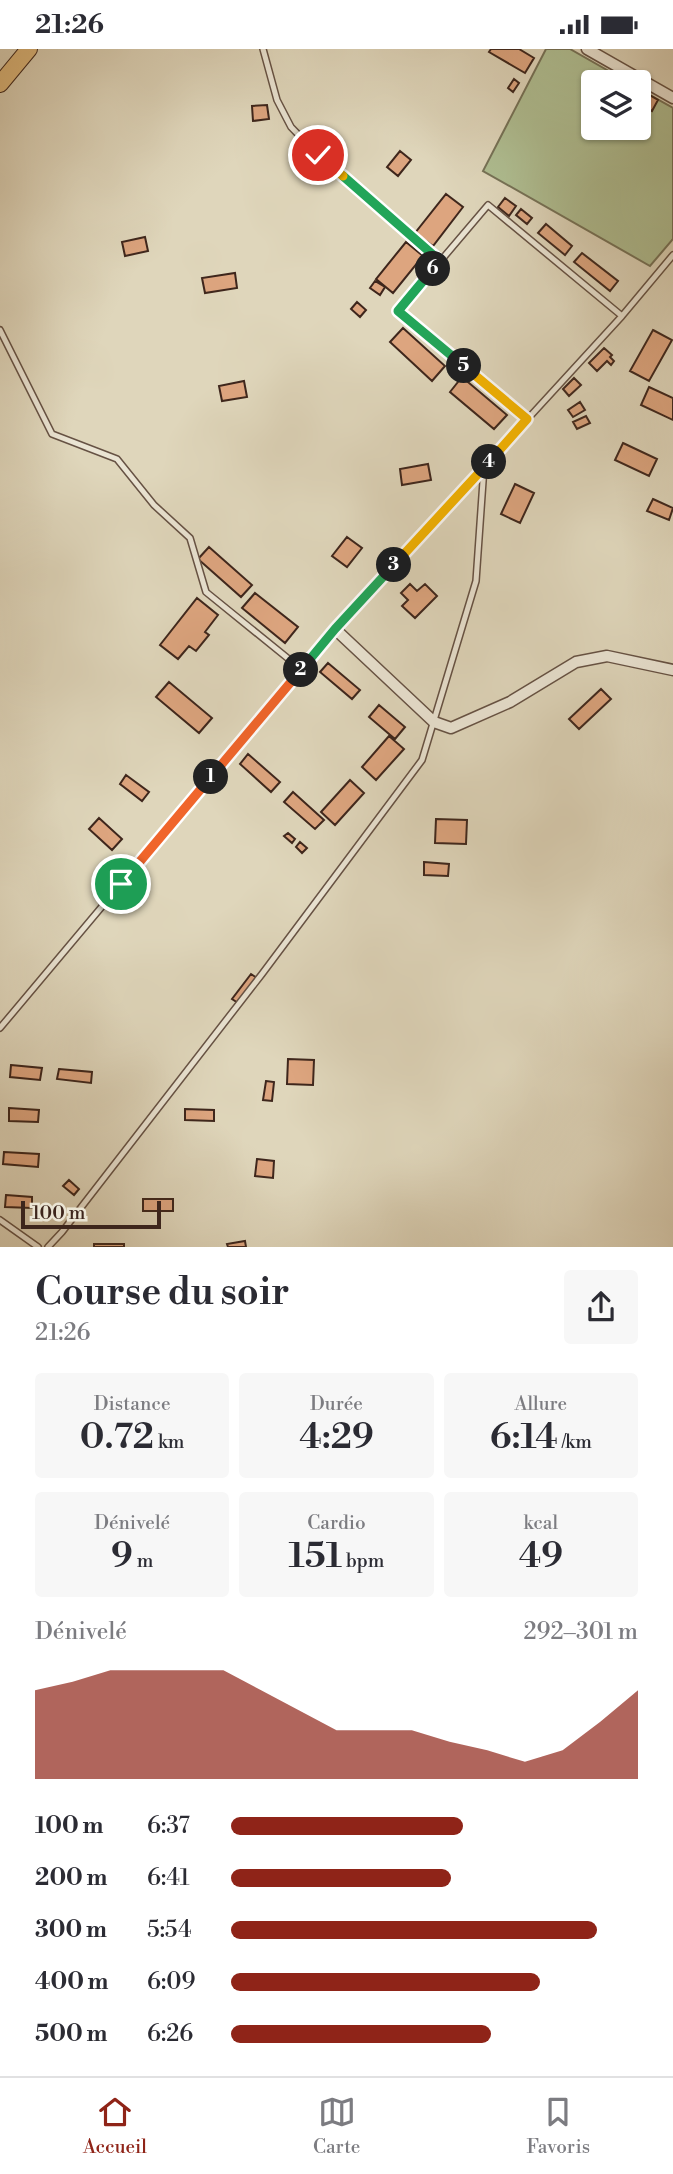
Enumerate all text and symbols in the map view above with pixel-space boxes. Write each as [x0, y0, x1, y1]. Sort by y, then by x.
text: 21:26 [35, 9, 104, 41]
map controls [581, 70, 651, 140]
button: layers [581, 70, 651, 140]
pin [288, 125, 348, 185]
icon: check [299, 136, 337, 174]
pin: 6 [416, 251, 450, 287]
text: 6 [427, 256, 438, 280]
pin: 5 [447, 349, 482, 383]
text: 5 [458, 353, 469, 377]
pin: 4 [472, 445, 506, 479]
text: 4 [482, 449, 495, 473]
pin: 3 [376, 547, 412, 583]
text: 3 [388, 552, 399, 576]
pin: 2 [284, 653, 318, 687]
text: 2 [295, 657, 306, 681]
pin: 1 [194, 759, 228, 795]
text: 1 [206, 764, 215, 788]
pin [91, 854, 151, 914]
icon: arrive [102, 865, 140, 903]
scale bar [21, 1197, 161, 1229]
text: 100 m [32, 1201, 85, 1225]
text: Course du soir [35, 1269, 289, 1316]
button: share [564, 1270, 638, 1344]
text: 21:26 [35, 1319, 91, 1347]
text: Distance [94, 1392, 171, 1416]
text: Durée [310, 1392, 363, 1416]
text: Allure [514, 1392, 567, 1416]
text: 0.72 [80, 1416, 154, 1459]
text: 4:29 [299, 1416, 374, 1459]
text: 6:14 [490, 1416, 558, 1459]
text: km [154, 1430, 184, 1454]
text: /km [558, 1430, 592, 1454]
text: Dénivelé [94, 1511, 170, 1535]
text: Cardio [307, 1511, 366, 1535]
text: kcal [524, 1511, 558, 1535]
text: 9 [111, 1535, 133, 1578]
text: 151 [289, 1535, 342, 1578]
text: 49 [519, 1535, 563, 1578]
text: m [133, 1549, 153, 1573]
text: bpm [342, 1549, 384, 1573]
text: Dénivelé [35, 1618, 127, 1646]
text: 292–301 m [523, 1618, 638, 1646]
text: 100 m [35, 1812, 103, 1840]
text: 6:37 [147, 1812, 190, 1840]
text: 200 m [35, 1864, 107, 1892]
text: 6:41 [147, 1864, 190, 1892]
text: 300 m [35, 1916, 107, 1944]
text: 5:54 [147, 1916, 192, 1944]
text: 400 m [35, 1968, 108, 1996]
text: 6:09 [147, 1968, 195, 1996]
text: 500 m [35, 2020, 107, 2048]
text: 6:26 [147, 2020, 193, 2048]
tab: Accueil [83, 2093, 147, 2159]
tab: Carte [313, 2093, 360, 2159]
tab: Favoris [526, 2093, 590, 2159]

